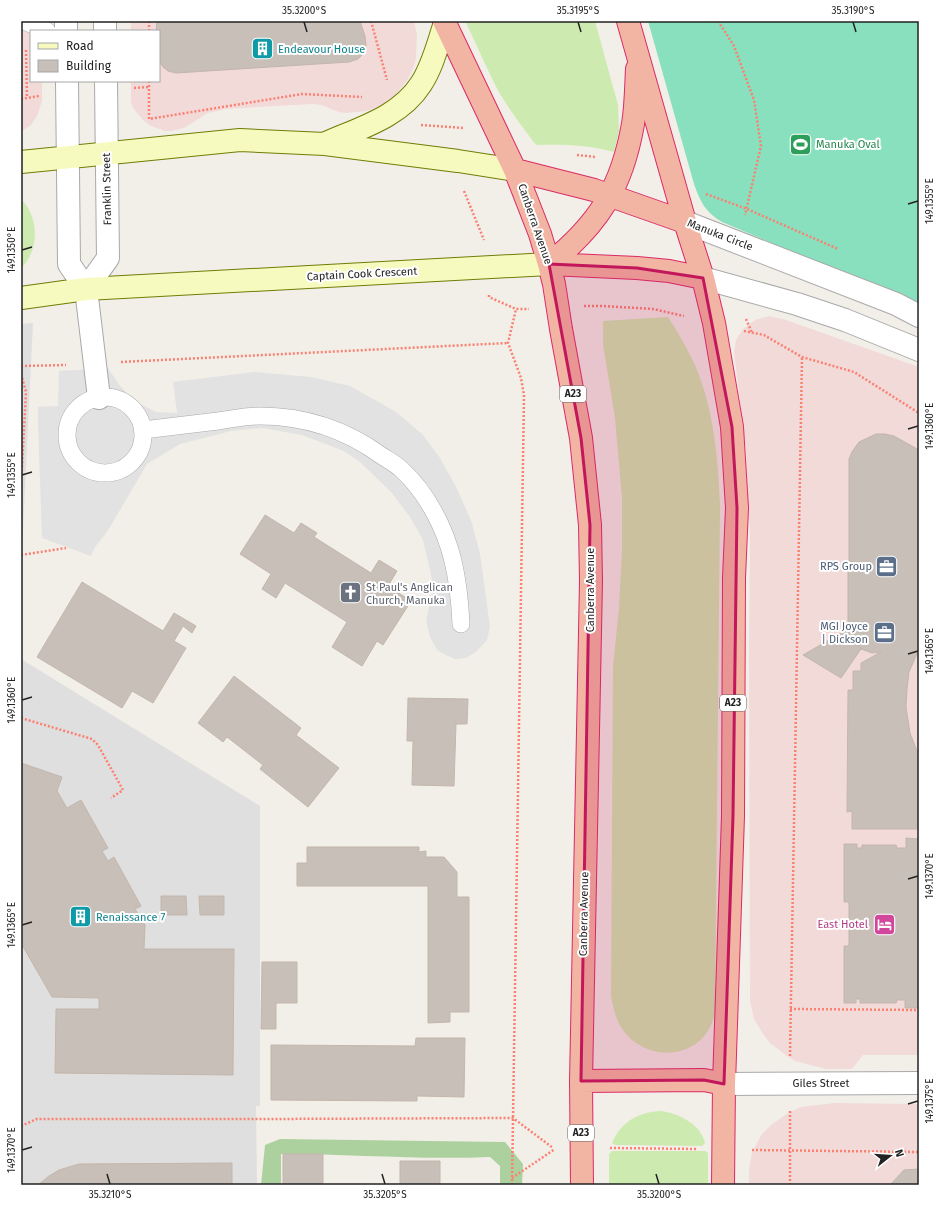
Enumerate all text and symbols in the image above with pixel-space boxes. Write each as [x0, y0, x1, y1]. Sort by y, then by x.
text: 35.3200°S [282, 5, 327, 17]
text: 35.3195°S [557, 5, 600, 17]
text: 35.3190°S [831, 5, 875, 17]
legend [30, 30, 160, 82]
building icon: Endeavour House [249, 36, 275, 62]
text: Road [66, 39, 94, 53]
place label: Endeavour House [278, 43, 365, 56]
text: Building [66, 59, 112, 73]
sports icon: Manuka Oval [788, 131, 814, 157]
place label: Manuka Oval [816, 138, 880, 151]
street label: Franklin Street [100, 153, 114, 225]
text: 149.1355°E [924, 178, 936, 224]
street label: Canberra Avenue [515, 182, 555, 266]
street label: Manuka Circle [685, 217, 755, 253]
text: 149.1350°E [6, 227, 18, 273]
street label: Captain Cook Crescent [306, 265, 418, 283]
road number: A23 [560, 386, 586, 402]
text: 149.1360°E [924, 403, 936, 449]
text: 149.1355°E [6, 452, 18, 498]
street label: Canberra Avenue [584, 548, 597, 632]
office icon: RPS Group [874, 553, 900, 579]
place label: RPS Group [820, 560, 872, 573]
church icon: St Paul's Anglican Church, Manuka [338, 580, 364, 606]
place label: St Paul's Anglican Church, Manuka [366, 581, 453, 607]
office icon: MGI Joyce | Dickson [871, 619, 897, 645]
place label: MGI Joyce | Dickson [820, 620, 868, 646]
text: 149.1365°E [924, 628, 936, 674]
text: 149.1360°E [6, 677, 18, 723]
road number: A23 [720, 695, 746, 711]
text: 149.1370°E [924, 853, 936, 899]
street label: Canberra Avenue [577, 872, 591, 956]
text: 149.1365°E [6, 902, 18, 948]
building icon: Renaissance 7 [67, 904, 93, 930]
place label: Renaissance 7 [96, 911, 165, 924]
hotel icon: East Hotel [871, 911, 897, 937]
place label: East Hotel [817, 918, 868, 931]
street label: Giles Street [792, 1077, 850, 1090]
text: 149.1375°E [924, 1078, 936, 1124]
road number: A23 [568, 1125, 594, 1141]
text: 149.1370°E [6, 1127, 18, 1173]
north arrow [870, 1136, 910, 1176]
text: N [892, 1148, 906, 1159]
text: 35.3210°S [89, 1189, 132, 1201]
text: 35.3205°S [363, 1189, 407, 1201]
text: 35.3200°S [637, 1189, 682, 1201]

